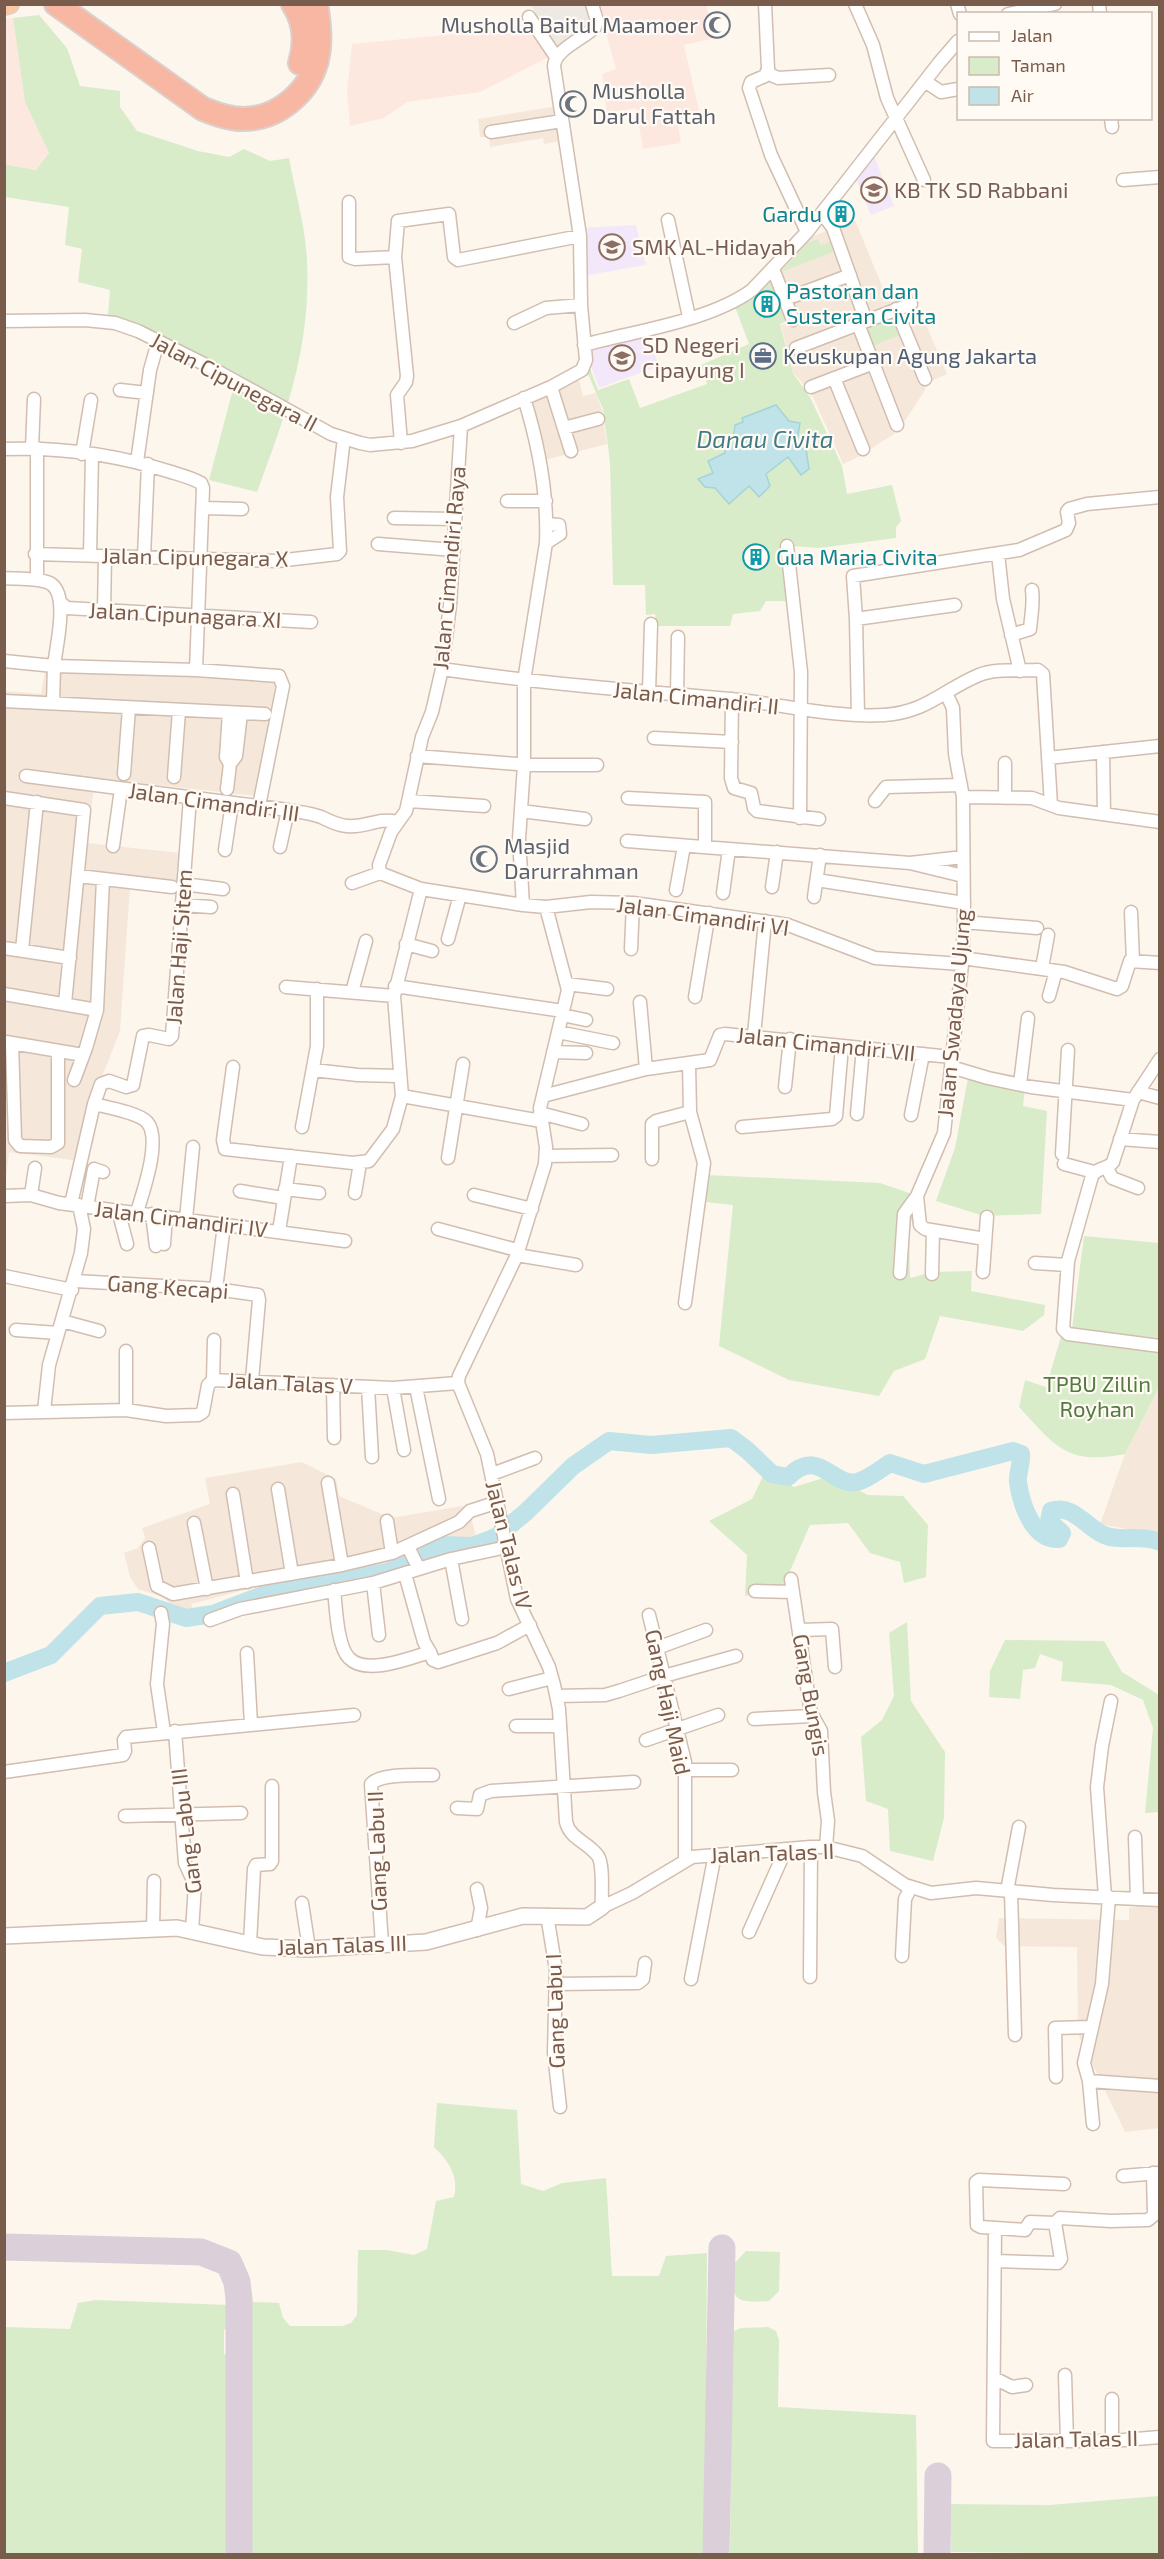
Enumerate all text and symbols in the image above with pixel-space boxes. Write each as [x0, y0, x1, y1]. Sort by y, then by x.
mosque icon: Musholla Baitul Maamoer [702, 10, 732, 40]
place label: Musholla Baitul Maamoer [441, 11, 698, 37]
legend [957, 12, 1152, 120]
text: Jalan [1011, 24, 1053, 46]
text: Taman [1011, 54, 1066, 76]
place label: Musholla Darul Fattah [592, 77, 716, 128]
text: Air [1011, 84, 1034, 106]
mosque icon: Musholla Darul Fattah [558, 89, 588, 119]
school or university icon: KB TK SD Rabbani [859, 175, 889, 205]
place label: KB TK SD Rabbani [894, 176, 1068, 202]
building icon: Gardu [826, 199, 856, 229]
place label: Gardu [762, 200, 822, 226]
school or university icon: SMK AL-Hidayah [597, 232, 627, 262]
place label: SMK AL-Hidayah [632, 233, 796, 259]
place label: Pastoran dan Susteran Civita [786, 277, 936, 328]
building icon: Pastoran dan Susteran Civita [752, 289, 782, 319]
street label: Jalan Cipunegara II [147, 326, 322, 436]
place label: SD Negeri Cipayung I [642, 331, 745, 382]
office icon: Keuskupan Agung Jakarta [748, 341, 778, 371]
place label: Keuskupan Agung Jakarta [783, 342, 1037, 368]
school or university icon: SD Negeri Cipayung I [607, 343, 637, 373]
water label: Danau Civita [696, 424, 834, 453]
street label: Jalan Cimandiri Raya [426, 465, 470, 671]
street label: Jalan Cipunegara X [101, 541, 289, 571]
building icon: Gua Maria Civita [741, 542, 771, 572]
place label: Gua Maria Civita [776, 543, 938, 569]
street label: Jalan Cipunagara XI [88, 596, 282, 632]
street label: Jalan Cimandiri II [612, 675, 780, 719]
street label: Jalan Cimandiri III [127, 776, 301, 826]
place label: Masjid Darurrahman [504, 832, 639, 883]
mosque icon: Masjid Darurrahman [469, 844, 499, 874]
street label: Jalan Haji Sitem [160, 868, 197, 1026]
street label: Jalan Cimandiri VI [615, 890, 791, 940]
street label: Jalan Swadaya Ujung [931, 908, 976, 1118]
street label: Jalan Cimandiri VII [735, 1021, 917, 1065]
street label: Jalan Cimandiri IV [93, 1194, 270, 1242]
street label: Gang Kecapi [107, 1269, 230, 1303]
street label: Jalan Talas V [227, 1366, 354, 1398]
park label: TPBU Zillin Royhan [1043, 1370, 1151, 1421]
street label: Jalan Talas IV [481, 1478, 539, 1613]
street label: Gang Haji Maid [640, 1627, 697, 1777]
street label: Gang Bungis [788, 1632, 836, 1758]
street label: Gang Labu III [164, 1767, 206, 1896]
street label: Gang Labu II [361, 1790, 391, 1912]
street label: Jalan Talas II [709, 1837, 835, 1867]
street label: Jalan Talas III [276, 1929, 407, 1959]
street label: Gang Labu I [539, 1953, 569, 2069]
street label: Jalan Talas II [1014, 2424, 1138, 2452]

